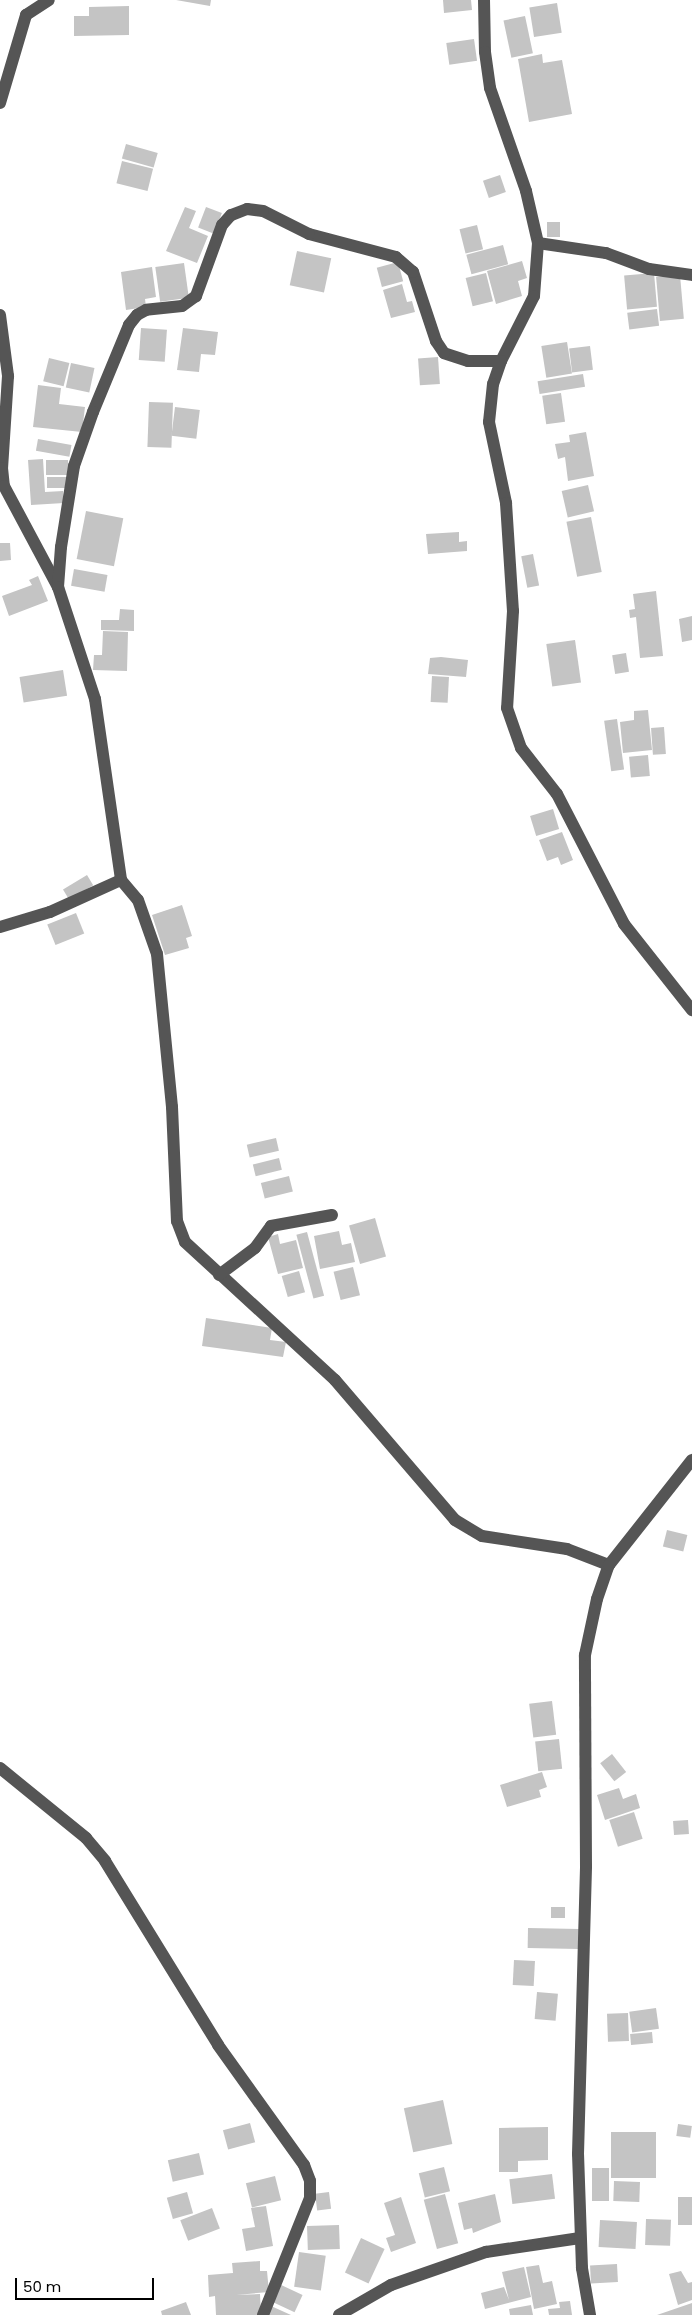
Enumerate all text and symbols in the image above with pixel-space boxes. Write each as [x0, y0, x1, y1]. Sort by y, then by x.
scale bar [18, 2268, 156, 2300]
text: 50 m [23, 2276, 61, 2297]

